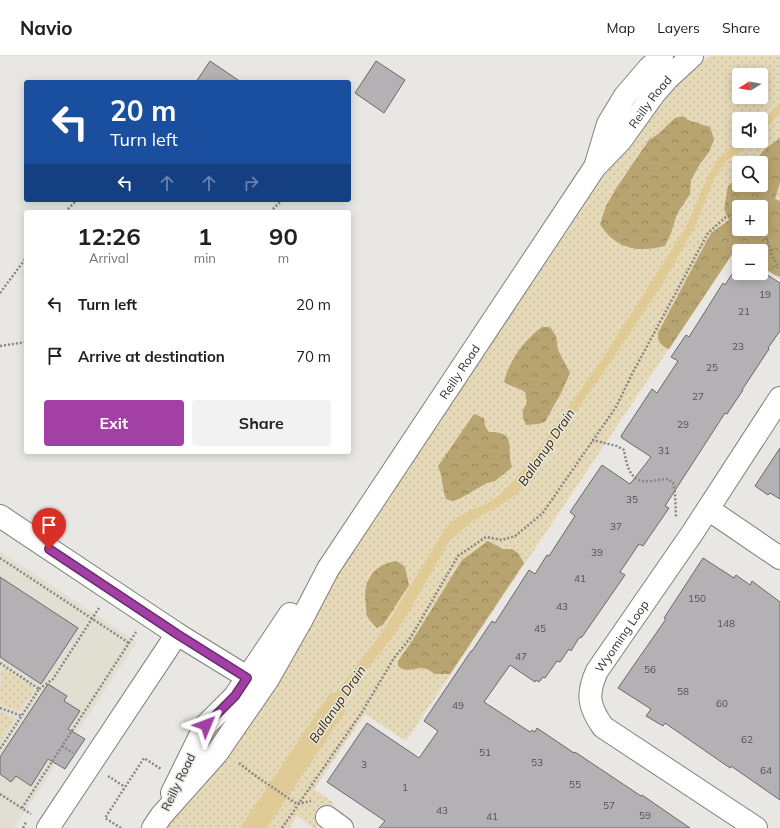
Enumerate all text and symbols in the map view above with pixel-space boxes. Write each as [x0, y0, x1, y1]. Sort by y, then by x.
text: Navio [20, 16, 73, 40]
text: Map [606, 19, 635, 37]
text: Layers [657, 19, 700, 37]
text: Share [722, 19, 760, 37]
north arrow [732, 68, 768, 104]
map controls [732, 68, 768, 280]
street label: Reilly Road [625, 72, 674, 131]
text: 20 m [110, 93, 176, 128]
icon: left [44, 96, 96, 148]
button: sound [732, 112, 768, 148]
text: Turn left [110, 128, 178, 151]
button: search [732, 156, 768, 192]
icon: left [114, 172, 136, 194]
icon: ahead [156, 172, 178, 194]
icon: ahead [198, 172, 220, 194]
icon: right [240, 172, 262, 194]
button: + [732, 200, 768, 236]
text: 12:26 [77, 221, 141, 251]
text: 1 [198, 221, 212, 251]
text: 90 [269, 221, 298, 251]
button: − [732, 244, 768, 280]
text: Arrival [89, 250, 129, 266]
text: min [194, 250, 216, 266]
text: m [278, 250, 289, 266]
house number: 19 [759, 288, 771, 301]
icon: left [44, 293, 66, 315]
text: Turn left [78, 295, 137, 314]
text: 20 m [296, 295, 331, 314]
house number: 21 [738, 305, 750, 318]
house number: 23 [732, 340, 744, 353]
street label: Reilly Road [436, 341, 483, 402]
icon: arrive [44, 345, 66, 367]
text: Arrive at destination [78, 347, 225, 366]
text: 70 m [296, 347, 331, 366]
house number: 25 [706, 361, 718, 374]
house number: 27 [692, 390, 704, 403]
button: Exit [44, 400, 184, 446]
button: Share [192, 400, 331, 446]
water label: Ballanup Drain [514, 405, 578, 489]
house number: 29 [677, 418, 689, 431]
house number: 31 [658, 444, 670, 457]
house number: 35 [626, 493, 638, 506]
pin [32, 508, 66, 549]
icon: arrive [38, 514, 60, 536]
house number: 37 [610, 520, 622, 533]
house number: 39 [591, 546, 603, 559]
house number: 41 [574, 572, 586, 585]
house number: 150 [688, 592, 706, 605]
street label: Wyoming Loop [591, 597, 651, 675]
house number: 43 [556, 600, 568, 613]
house number: 148 [717, 617, 735, 630]
house number: 45 [534, 622, 546, 635]
house number: 47 [515, 650, 527, 663]
water label: Ballanup Drain [305, 662, 369, 746]
house number: 56 [644, 663, 656, 676]
house number: 58 [677, 685, 689, 698]
house number: 60 [716, 697, 728, 710]
house number: 49 [452, 699, 464, 712]
position arrow [185, 704, 227, 746]
house number: 62 [741, 733, 753, 746]
house number: 51 [479, 746, 491, 759]
street label: Reilly Road [158, 751, 198, 813]
house number: 53 [531, 756, 543, 769]
house number: 3 [361, 758, 367, 771]
house number: 64 [760, 764, 772, 777]
house number: 55 [569, 778, 581, 791]
house number: 1 [402, 781, 408, 794]
house number: 57 [603, 799, 615, 812]
house number: 43 [436, 804, 448, 817]
house number: 59 [639, 809, 651, 822]
house number: 41 [486, 810, 498, 823]

